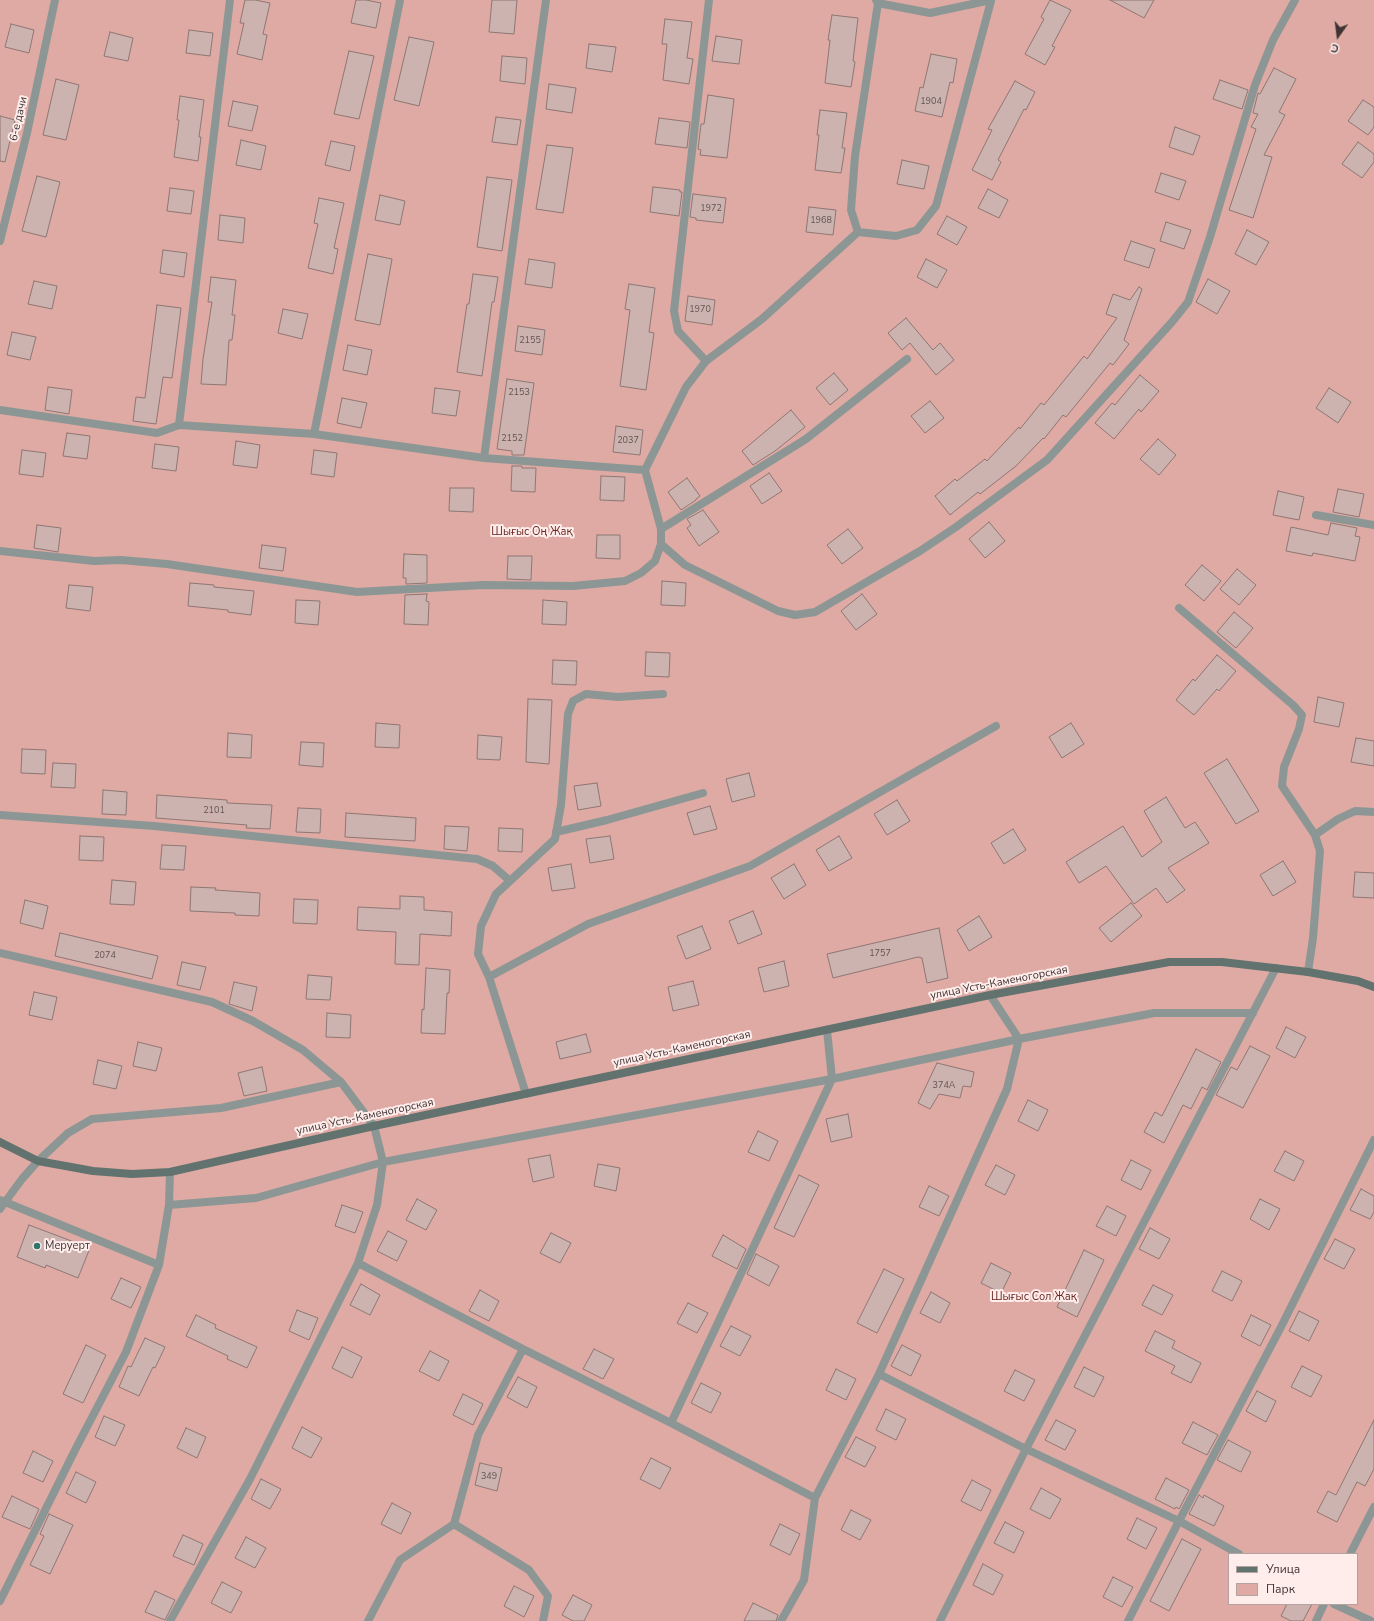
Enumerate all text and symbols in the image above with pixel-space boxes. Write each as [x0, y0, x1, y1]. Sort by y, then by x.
north arrow [1318, 16, 1358, 56]
text: С [1330, 40, 1340, 56]
street label: 6-е дачи [7, 96, 31, 142]
house number: 1904 [920, 97, 942, 107]
house number: 1972 [700, 204, 722, 214]
house number: 1968 [810, 216, 832, 226]
house number: 1970 [689, 305, 711, 315]
house number: 2155 [519, 336, 541, 346]
house number: 2153 [508, 388, 530, 398]
house number: 2152 [501, 434, 523, 444]
house number: 2037 [617, 436, 639, 446]
park label: Шығыс Оң Жақ [491, 525, 573, 539]
house number: 2101 [203, 806, 225, 816]
house number: 1757 [869, 949, 891, 959]
house number: 2074 [94, 951, 116, 961]
street label: улица Усть-Каменогорская [929, 963, 1069, 1003]
street label: улица Усть-Каменогорская [612, 1028, 752, 1070]
house number: 374А [933, 1081, 955, 1091]
street label: улица Усть-Каменогорская [295, 1096, 435, 1138]
place label: Меруерт [45, 1239, 90, 1253]
marker: Меруерт [32, 1241, 42, 1251]
park label: Шығыс Сол Жақ [991, 1290, 1077, 1304]
house number: 349 [481, 1472, 497, 1482]
legend [1228, 1553, 1358, 1605]
text: Улица [1266, 1561, 1300, 1577]
text: Парк [1266, 1581, 1295, 1597]

